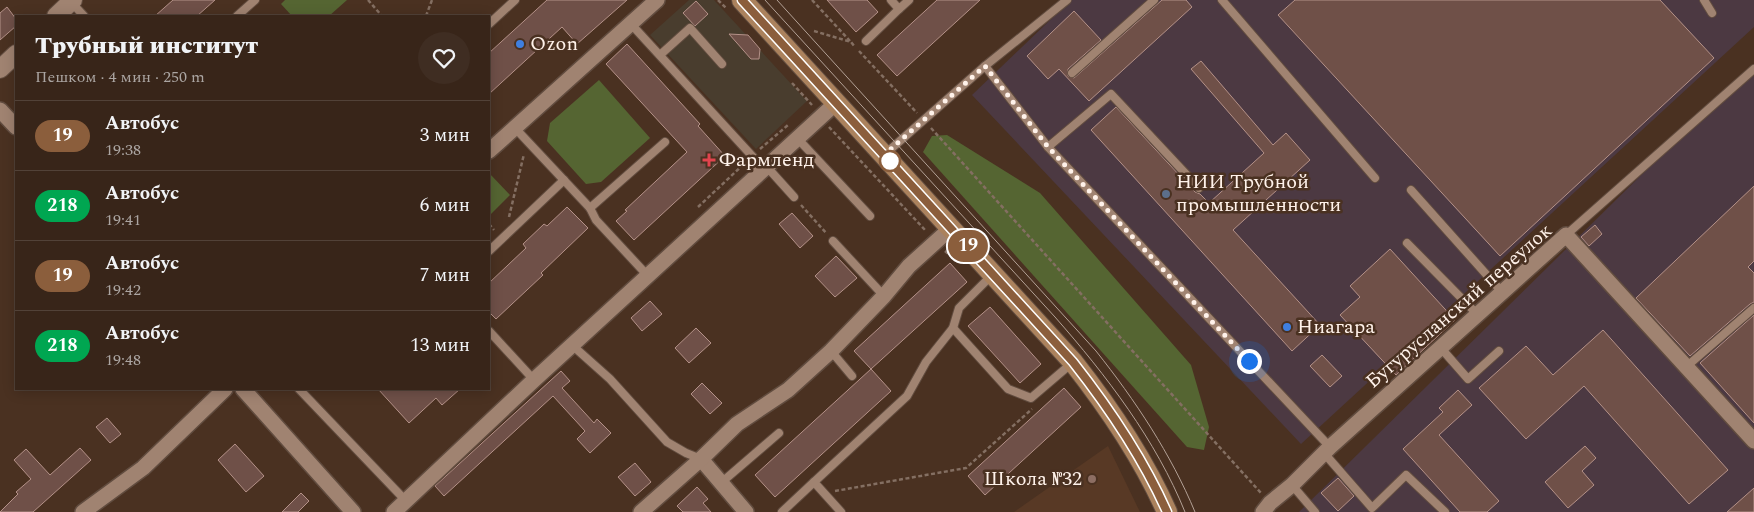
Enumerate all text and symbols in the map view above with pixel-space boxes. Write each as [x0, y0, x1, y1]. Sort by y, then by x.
text: Трубный институт [35, 28, 258, 64]
place label: Ozon [530, 29, 578, 59]
button: heart [418, 32, 470, 84]
marker: Ozon [514, 38, 526, 50]
text: Пешком · 4 мин · 250 m [35, 65, 205, 89]
text: Автобус [105, 109, 179, 138]
text: 3 мин [420, 121, 470, 150]
text: 19 [52, 122, 73, 149]
text: 19:38 [105, 138, 141, 162]
place label: Фармленд [719, 145, 814, 175]
unlabelled marker [879, 150, 901, 172]
marker: Фармленд [703, 154, 715, 166]
place label: НИИ Трубной промышленности [1176, 167, 1341, 220]
text: Автобус [105, 179, 179, 208]
marker: НИИ Трубной промышленности [1160, 188, 1172, 200]
text: 6 мин [420, 191, 470, 220]
text: 218 [47, 192, 78, 219]
text: 19:41 [105, 208, 141, 232]
street label: Бугурусланский переулок [1359, 216, 1559, 396]
line badge: 19 [946, 230, 990, 262]
text: 19 [958, 232, 978, 259]
text: Автобус [105, 249, 179, 278]
text: 7 мин [420, 261, 470, 290]
text: 19 [52, 262, 73, 289]
text: 19:42 [105, 278, 141, 302]
place label: Ниагара [1297, 312, 1375, 342]
text: Автобус [105, 319, 179, 348]
marker: Ниагара [1281, 321, 1293, 333]
text: 13 мин [410, 331, 470, 360]
text: 218 [47, 332, 78, 359]
text: 19:48 [105, 348, 141, 372]
your location [1237, 349, 1262, 374]
place label: Школа №32 [984, 464, 1082, 494]
marker: Школа №32 [1086, 473, 1098, 485]

